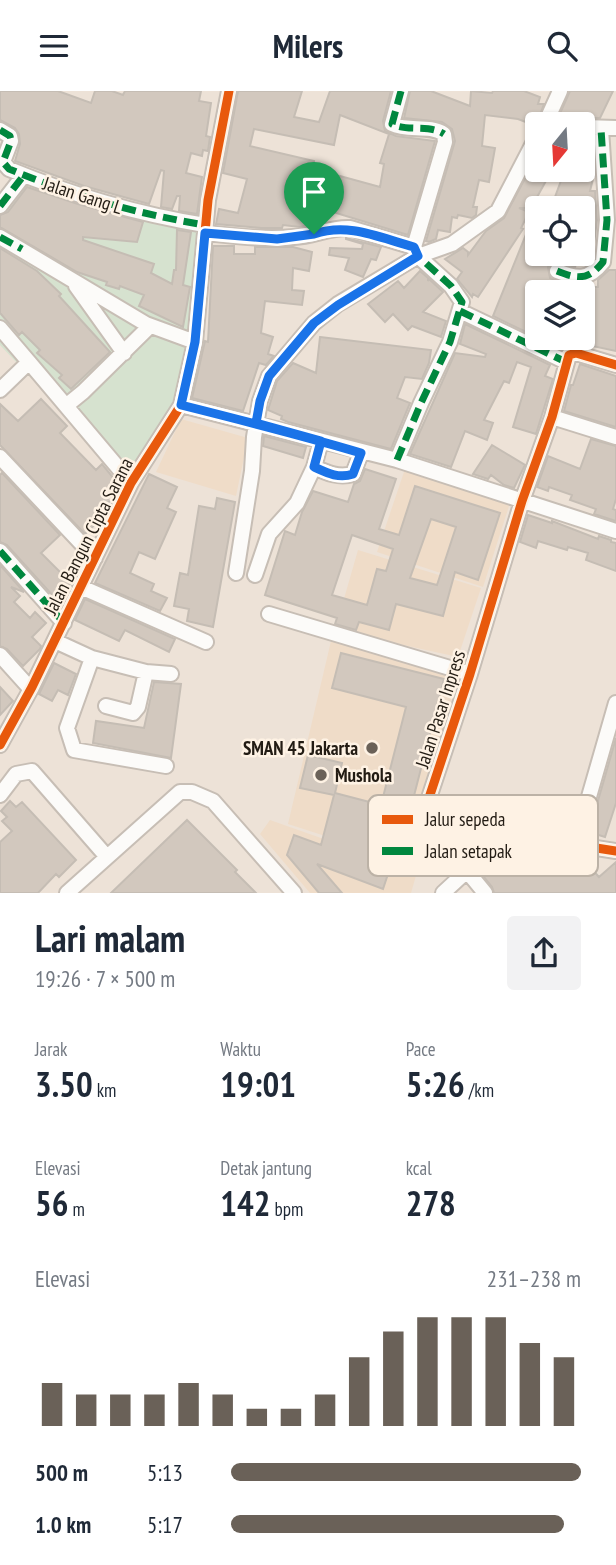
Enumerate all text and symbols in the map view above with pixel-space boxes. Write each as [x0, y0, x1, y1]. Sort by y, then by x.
text: Milers [273, 25, 343, 67]
icon: menu [35, 27, 73, 65]
icon: search [543, 27, 581, 65]
north arrow [525, 112, 595, 182]
map controls [525, 112, 595, 350]
pin [284, 162, 344, 234]
street label: Jalan Gang L [39, 171, 126, 219]
icon: arrive [295, 173, 333, 211]
button: locate [525, 196, 595, 266]
button: layers [525, 280, 595, 350]
street label: Jalan Bangun Cipta Sarana [38, 454, 138, 619]
street label: Jalan Pasar Inpress [409, 647, 470, 772]
place label: SMAN 45 Jakarta [243, 736, 358, 760]
marker: SMAN 45 Jakarta [364, 740, 380, 756]
place label: Mushola [335, 763, 392, 787]
marker: Mushola [313, 767, 329, 783]
legend [368, 795, 598, 876]
text: Jalur sepeda [424, 807, 505, 831]
text: Jalan setapak [424, 839, 513, 863]
text: Lari malam [35, 913, 185, 962]
button: share [507, 916, 581, 990]
text: 19:26 · 7 × 500 m [35, 964, 175, 993]
text: Jarak [35, 1037, 67, 1061]
text: Waktu [220, 1037, 261, 1061]
text: Pace [406, 1037, 436, 1061]
text: 3.50 [35, 1061, 93, 1107]
text: 19:01 [220, 1061, 296, 1107]
text: 5:26 [406, 1061, 465, 1107]
text: km [93, 1078, 116, 1102]
text: /km [465, 1078, 494, 1102]
text: Elevasi [35, 1156, 81, 1180]
text: Detak jantung [220, 1156, 312, 1180]
text: kcal [406, 1156, 432, 1180]
text: 56 [35, 1180, 68, 1226]
text: 142 [220, 1180, 271, 1226]
text: 278 [406, 1180, 456, 1226]
text: m [68, 1197, 85, 1221]
text: bpm [271, 1197, 303, 1221]
text: Elevasi [35, 1264, 90, 1293]
text: 231–238 m [487, 1264, 581, 1293]
text: 500 m [35, 1458, 88, 1487]
text: 5:13 [147, 1458, 183, 1487]
text: 1.0 km [35, 1510, 91, 1539]
text: 5:17 [147, 1510, 183, 1539]

